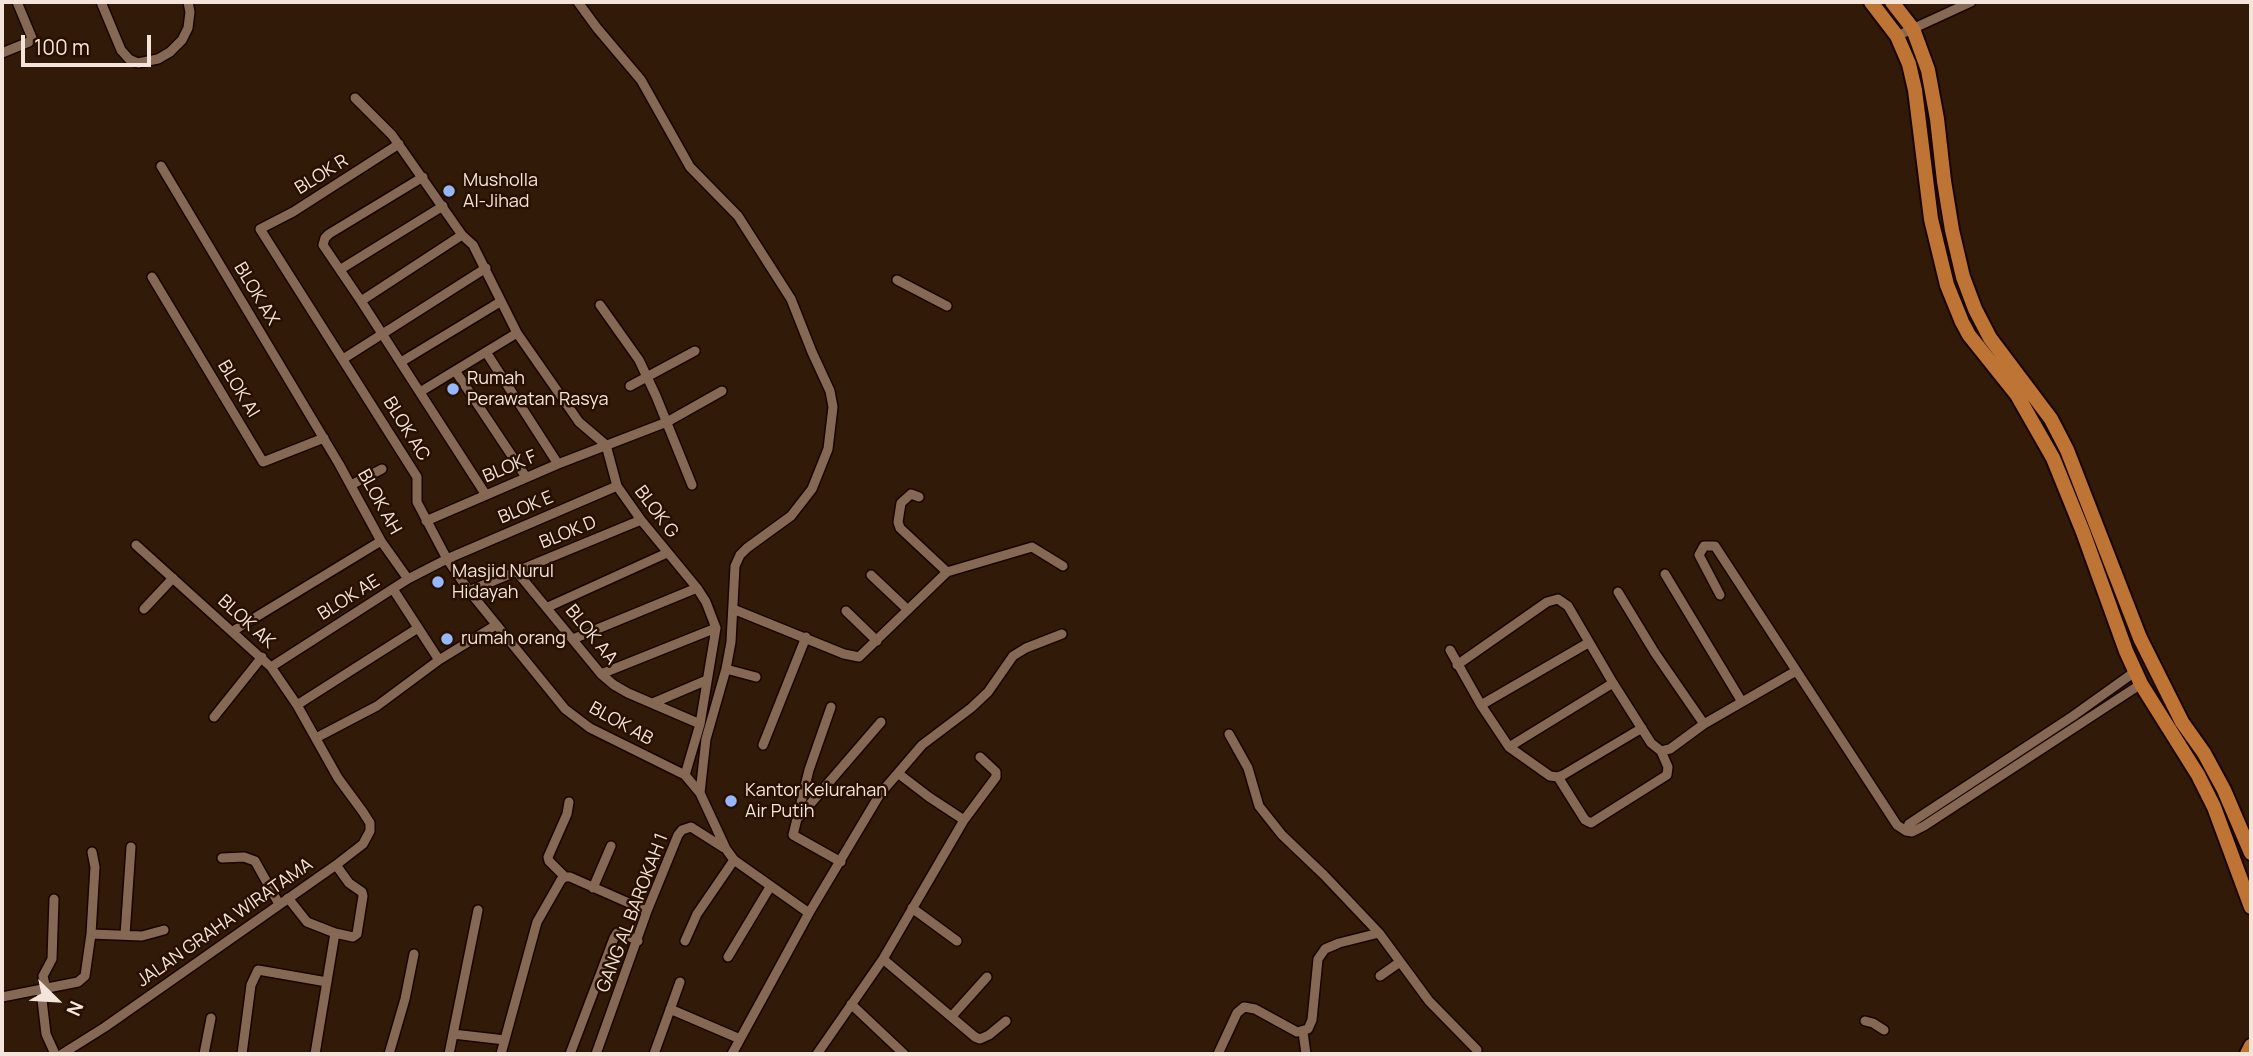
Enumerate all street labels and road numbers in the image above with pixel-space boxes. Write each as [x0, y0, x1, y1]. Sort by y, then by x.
street label: BLOK R [291, 150, 353, 200]
street label: BLOK AX [229, 259, 283, 329]
street label: BLOK AI [213, 357, 263, 421]
street label: BLOK AC [378, 393, 434, 465]
street label: BLOK F [480, 446, 540, 488]
street label: BLOK AH [352, 466, 406, 538]
street label: BLOK G [629, 482, 683, 542]
street label: BLOK E [495, 487, 557, 529]
street label: BLOK D [536, 512, 600, 554]
street label: BLOK AE [314, 571, 384, 625]
street label: BLOK AK [213, 591, 279, 653]
street label: BLOK AA [560, 601, 622, 669]
street label: BLOK AB [585, 698, 657, 750]
street label: GANG AL BAROKAH 1 [593, 831, 673, 995]
street label: JALAN GRAHA WIRATAMA [133, 854, 317, 992]

